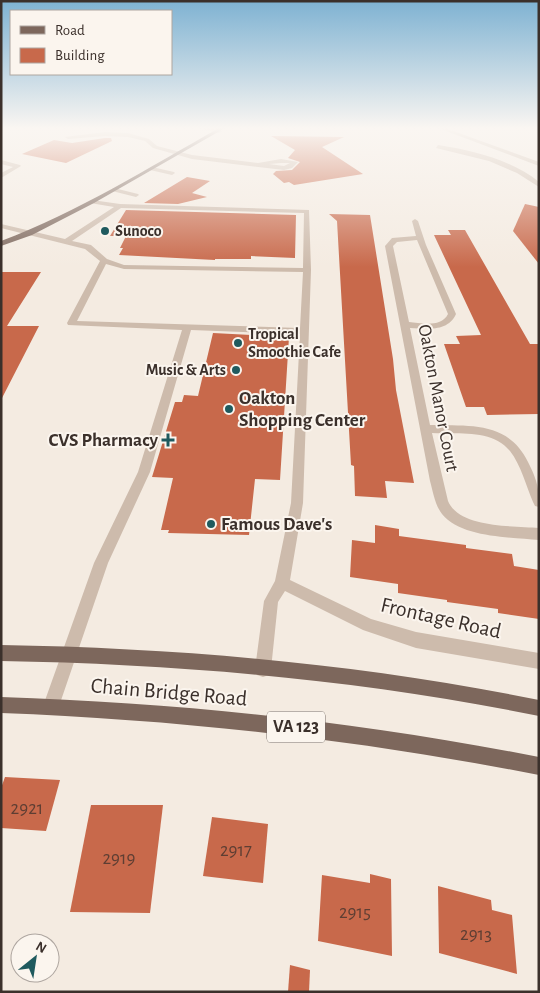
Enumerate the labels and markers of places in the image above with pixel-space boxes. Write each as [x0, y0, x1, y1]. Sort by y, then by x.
place label: Sunoco [115, 223, 162, 239]
marker: Sunoco [99, 225, 111, 237]
place label: Tropical Smoothie Cafe [248, 326, 342, 360]
marker: Tropical Smoothie Cafe [232, 337, 244, 349]
place label: Music & Arts [146, 362, 226, 378]
marker: Music & Arts [230, 364, 242, 376]
place label: Oakton Shopping Center [239, 389, 366, 430]
marker: Oakton Shopping Center [223, 403, 235, 415]
place label: CVS Pharmacy [48, 431, 158, 450]
marker: CVS Pharmacy [162, 434, 174, 446]
place label: Famous Dave's [221, 515, 332, 534]
marker: Famous Dave's [205, 518, 217, 530]

